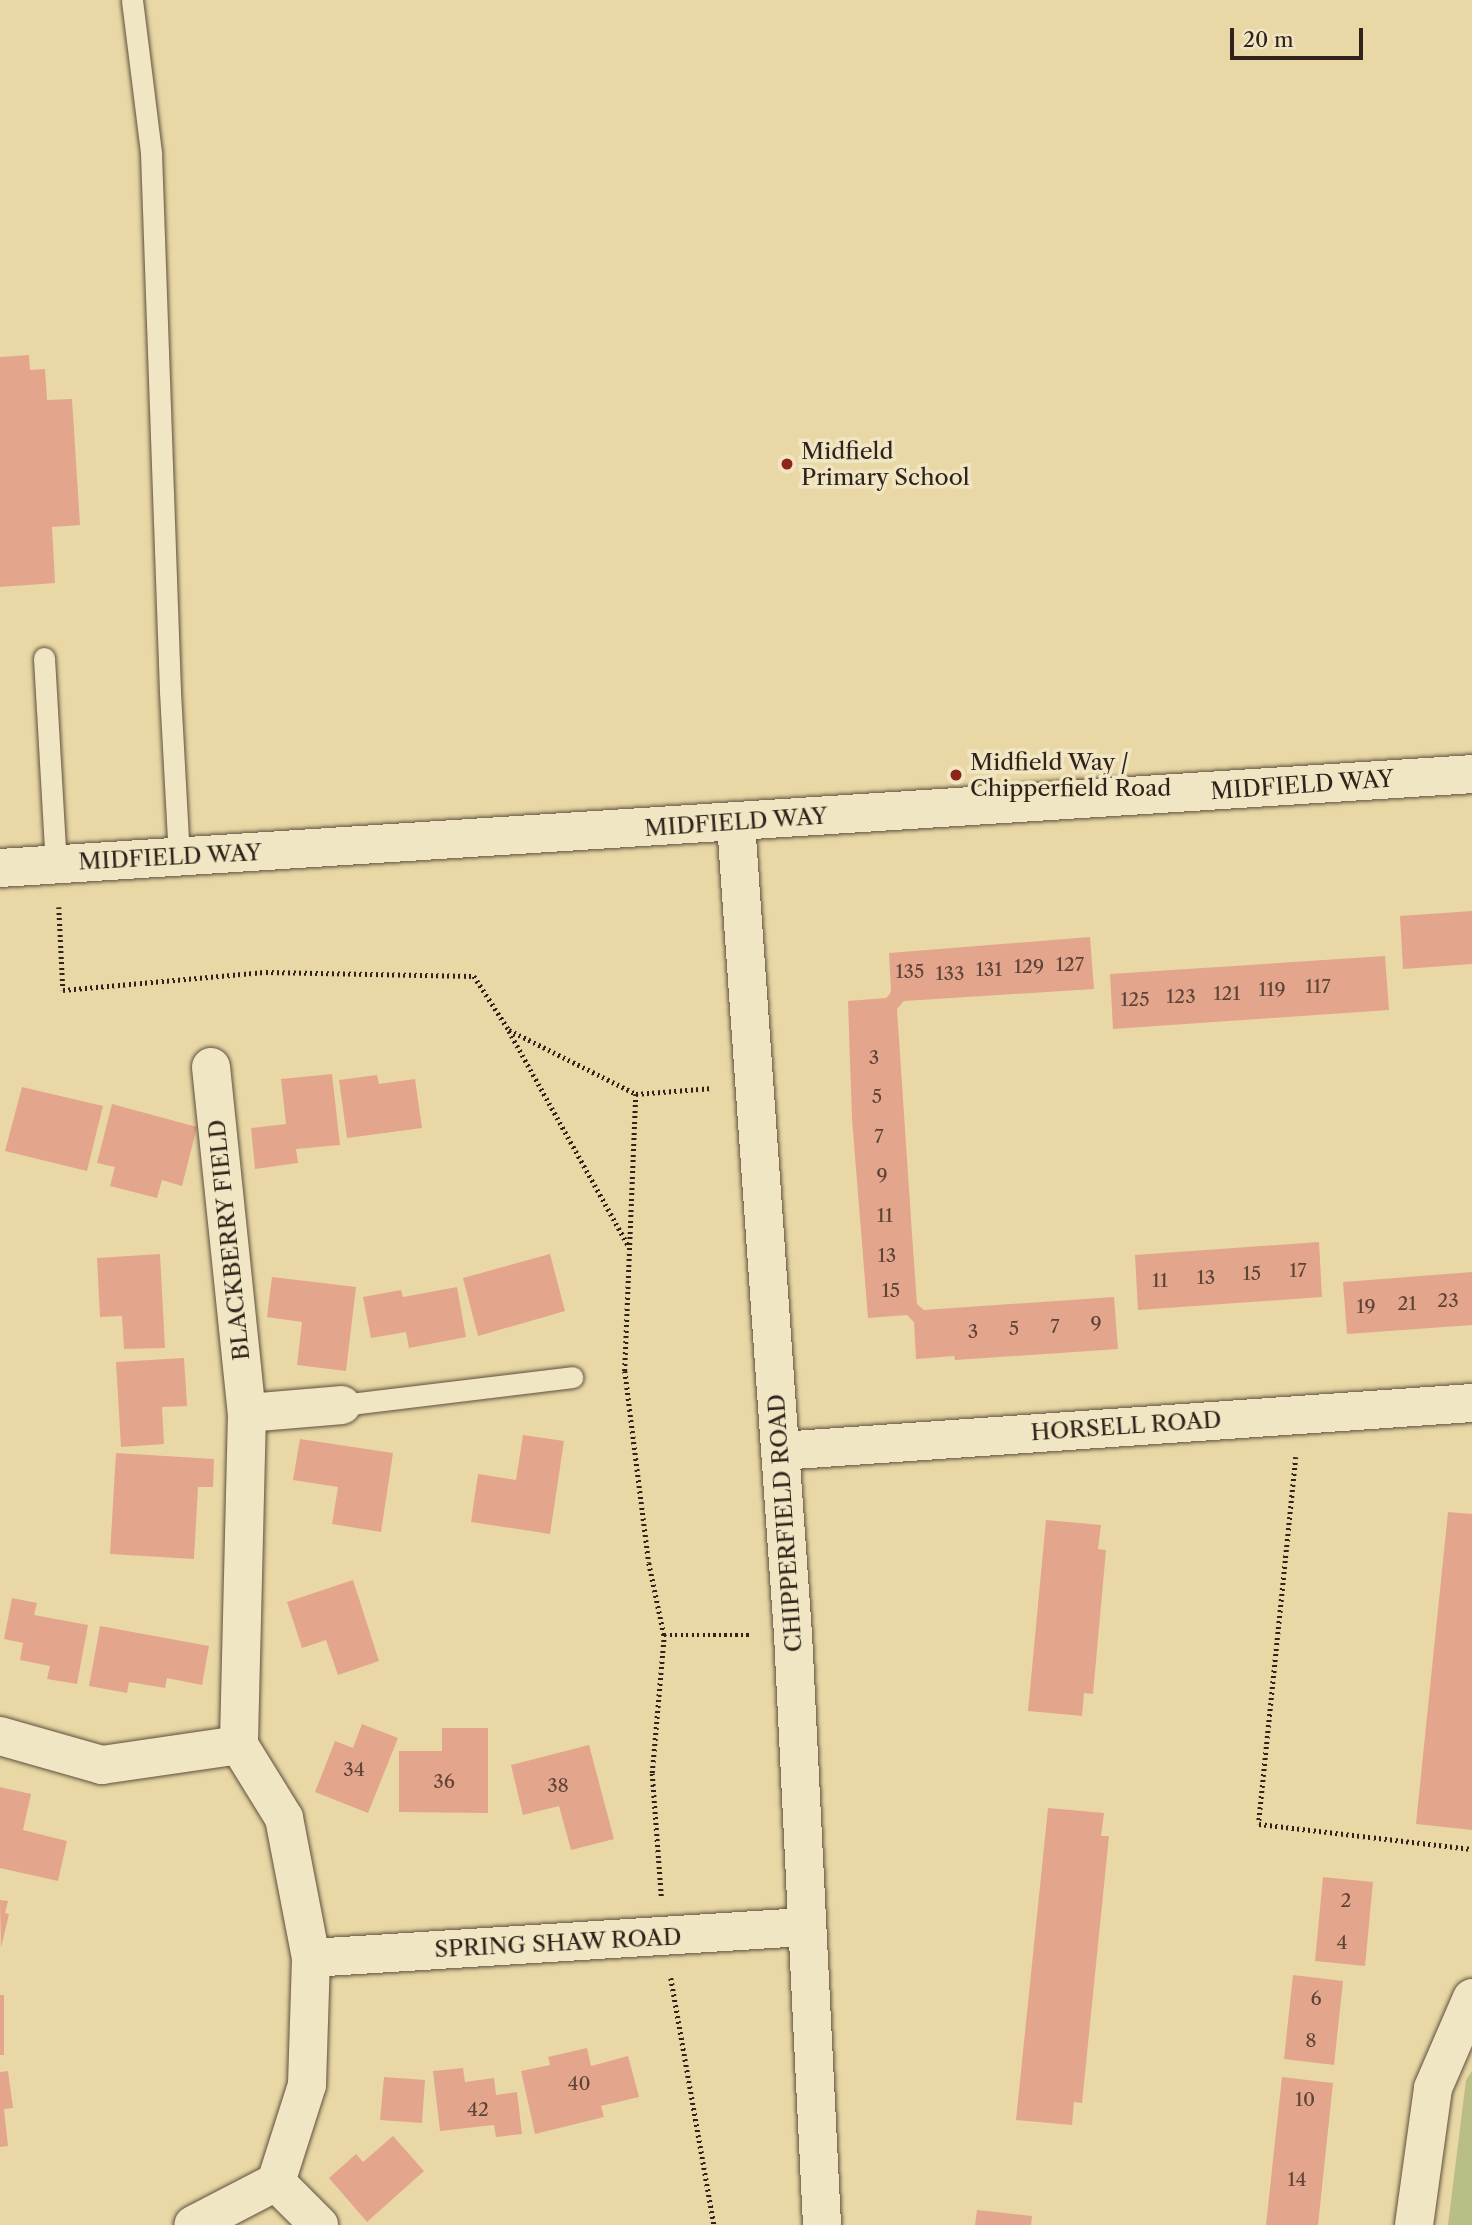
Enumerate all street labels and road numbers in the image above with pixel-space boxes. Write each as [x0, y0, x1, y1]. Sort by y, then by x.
street label: MIDFIELD WAY [1209, 765, 1395, 805]
street label: MIDFIELD WAY [643, 802, 829, 842]
street label: MIDFIELD WAY [77, 838, 263, 876]
street label: BLACKBERRY FIELD [203, 1118, 255, 1362]
street label: CHIPPERFIELD ROAD [762, 1393, 808, 1653]
street label: HORSELL ROAD [1029, 1406, 1223, 1446]
street label: SPRING SHAW ROAD [433, 1923, 683, 1963]

